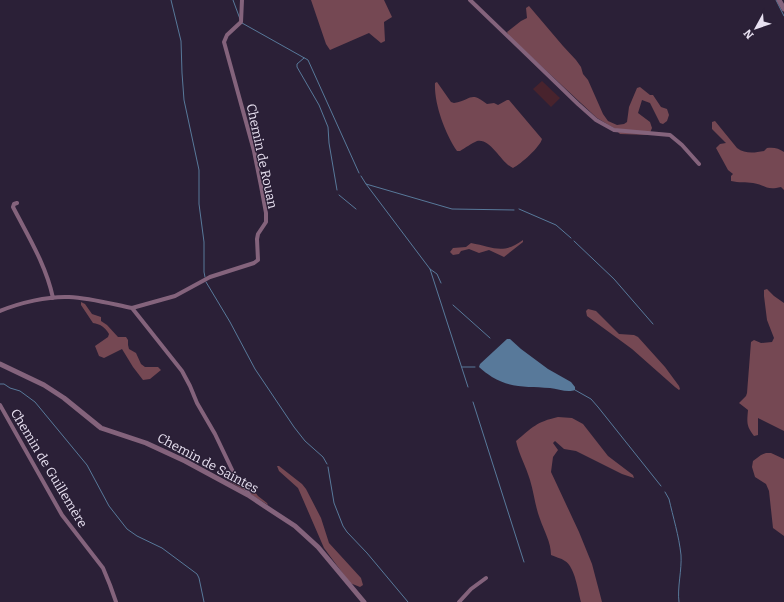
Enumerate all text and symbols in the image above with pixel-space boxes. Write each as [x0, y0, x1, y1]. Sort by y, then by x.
north arrow [736, 8, 776, 48]
text: N [741, 26, 756, 42]
street label: Chemin de Rouan [244, 102, 281, 211]
street label: Chemin de Guillemère [8, 406, 90, 530]
street label: Chemin de Saintes [155, 430, 261, 496]

